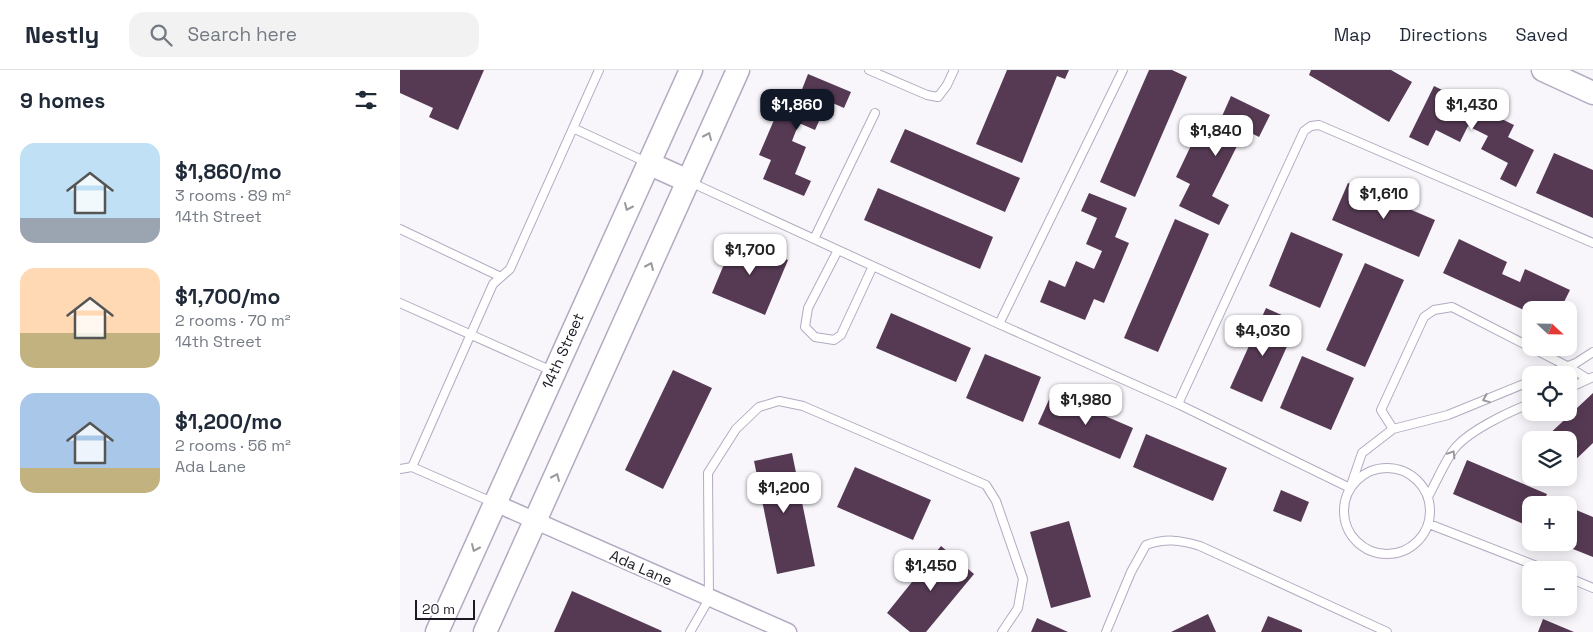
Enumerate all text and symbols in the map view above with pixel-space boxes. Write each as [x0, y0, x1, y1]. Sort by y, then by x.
search box [129, 12, 479, 57]
text: Nestly [25, 19, 99, 50]
icon: search [147, 21, 175, 49]
text: Search here [187, 22, 297, 47]
text: Map [1334, 23, 1371, 46]
text: Directions [1399, 23, 1488, 46]
text: Saved [1516, 23, 1568, 46]
icon: filters [352, 86, 380, 114]
text: 9 homes [20, 87, 105, 114]
pin: $1,860 [756, 88, 838, 131]
pin: $1,430 [1431, 88, 1513, 131]
text: $1,860 [771, 94, 823, 115]
text: $1,430 [1446, 94, 1498, 115]
pin: $1,840 [1175, 114, 1257, 157]
text: $1,840 [1190, 120, 1242, 141]
one-way arrow [702, 132, 713, 141]
text: $1,860/mo [175, 158, 282, 185]
icon: home [60, 163, 120, 223]
pin: $1,610 [1343, 178, 1425, 220]
text: $1,610 [1360, 183, 1408, 204]
text: 3 rooms · 89 m² [175, 185, 291, 206]
one-way arrow [624, 202, 635, 211]
text: 14th Street [175, 206, 262, 227]
pin: $1,700 [709, 234, 791, 276]
text: $1,700 [725, 239, 775, 260]
one-way arrow [644, 262, 655, 271]
text: $1,700/mo [175, 283, 280, 310]
icon: home [60, 288, 120, 348]
north arrow [1522, 301, 1578, 356]
map controls [1522, 301, 1577, 616]
text: 2 rooms · 70 m² [175, 310, 291, 331]
street label: 14th Street [537, 310, 588, 392]
pin: $4,030 [1222, 314, 1304, 357]
text: $4,030 [1236, 320, 1290, 341]
text: 14th Street [175, 331, 262, 352]
button: locate [1522, 366, 1577, 421]
pin: $1,980 [1045, 384, 1127, 426]
text: $1,980 [1060, 389, 1112, 410]
one-way arrow [1482, 393, 1491, 403]
text: $1,200/mo [175, 408, 282, 435]
icon: home [60, 413, 120, 473]
button: layers [1522, 431, 1577, 486]
text: 2 rooms · 56 m² [175, 435, 291, 456]
one-way arrow [1445, 450, 1455, 459]
text: Ada Lane [175, 456, 246, 477]
pin: $1,200 [743, 472, 825, 514]
one-way arrow [550, 473, 561, 482]
text: $1,200 [758, 477, 810, 498]
button: + [1522, 496, 1577, 551]
one-way arrow [470, 543, 481, 552]
street label: Ada Lane [607, 545, 676, 590]
pin: $1,450 [890, 550, 972, 592]
text: $1,450 [905, 555, 957, 576]
button: − [1522, 561, 1577, 616]
scale bar [415, 597, 475, 620]
text: 20 m [422, 600, 455, 618]

